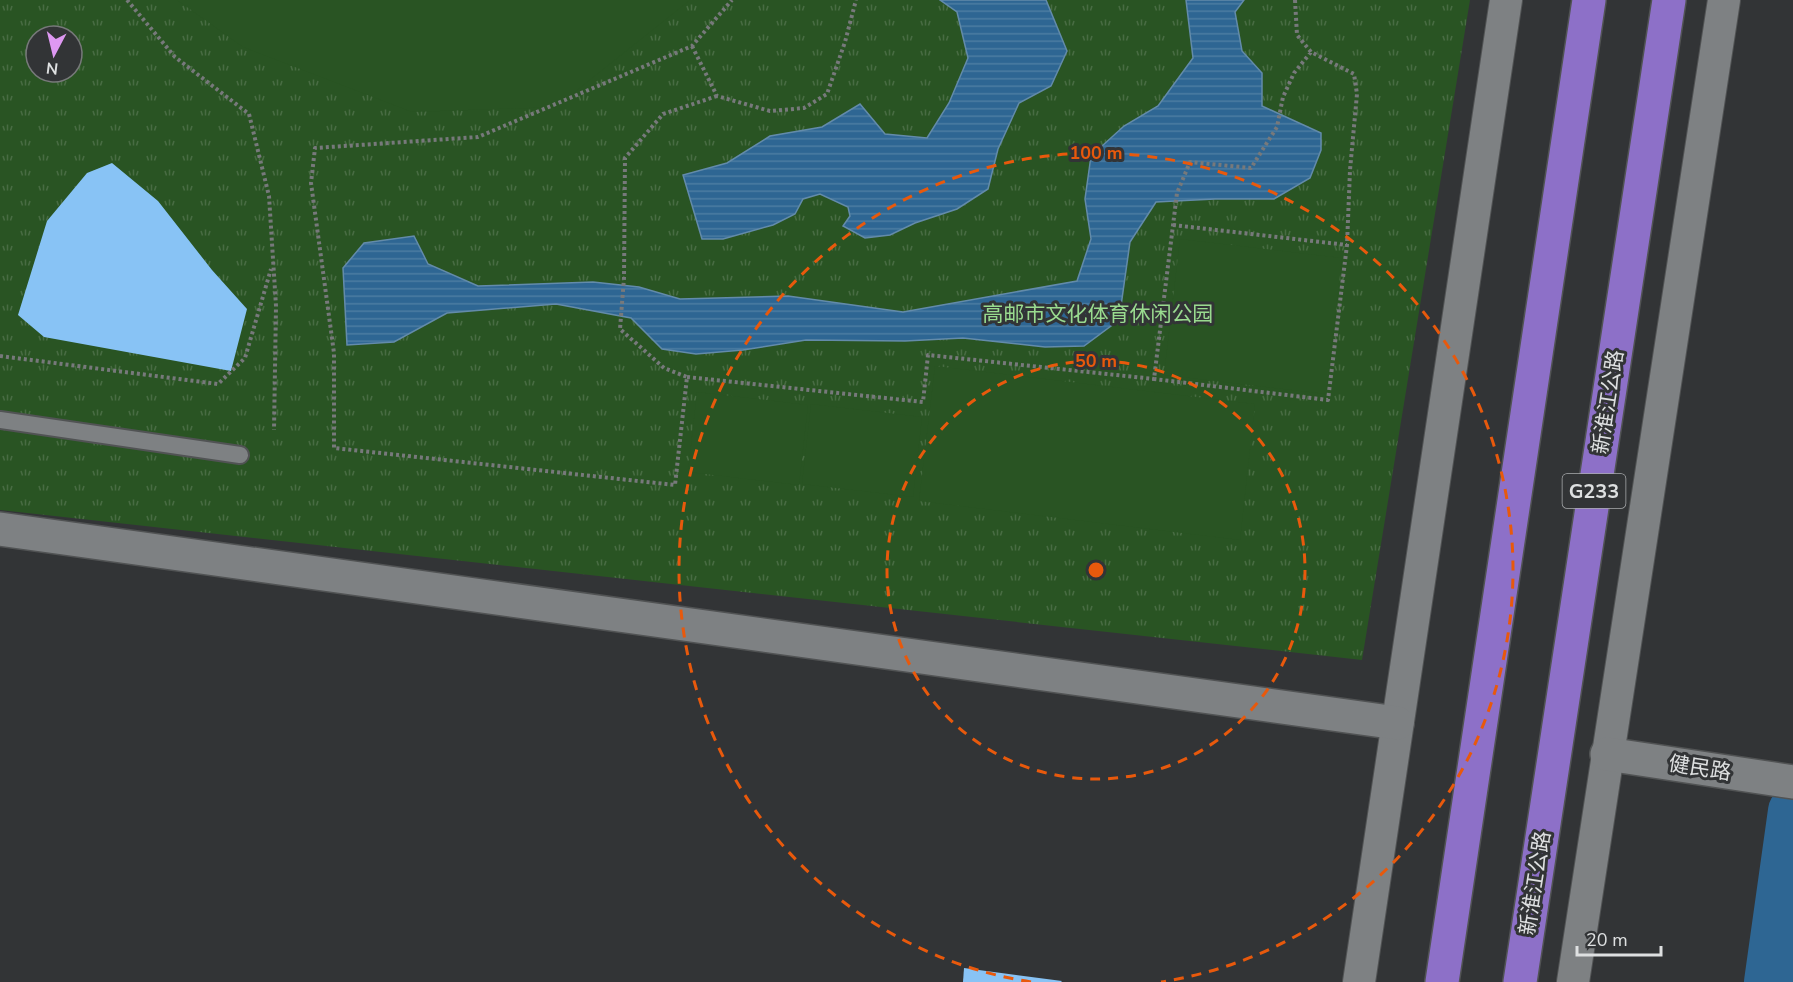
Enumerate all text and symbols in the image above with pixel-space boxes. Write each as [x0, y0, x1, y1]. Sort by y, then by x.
north arrow [24, 24, 84, 84]
text: N [45, 56, 60, 80]
text: 100 m [1069, 141, 1123, 165]
park label: 高邮市文化体育休闲公园 [983, 300, 1214, 328]
street label: 新淮江公路 [1586, 348, 1630, 456]
text: 50 m [1075, 349, 1117, 373]
road number: G233 [1562, 474, 1626, 508]
centre of rings [1086, 560, 1106, 580]
street label: 健民路 [1667, 749, 1733, 787]
street label: 新淮江公路 [1513, 829, 1557, 937]
scale bar [1577, 919, 1661, 957]
text: 20 m [1586, 928, 1628, 952]

